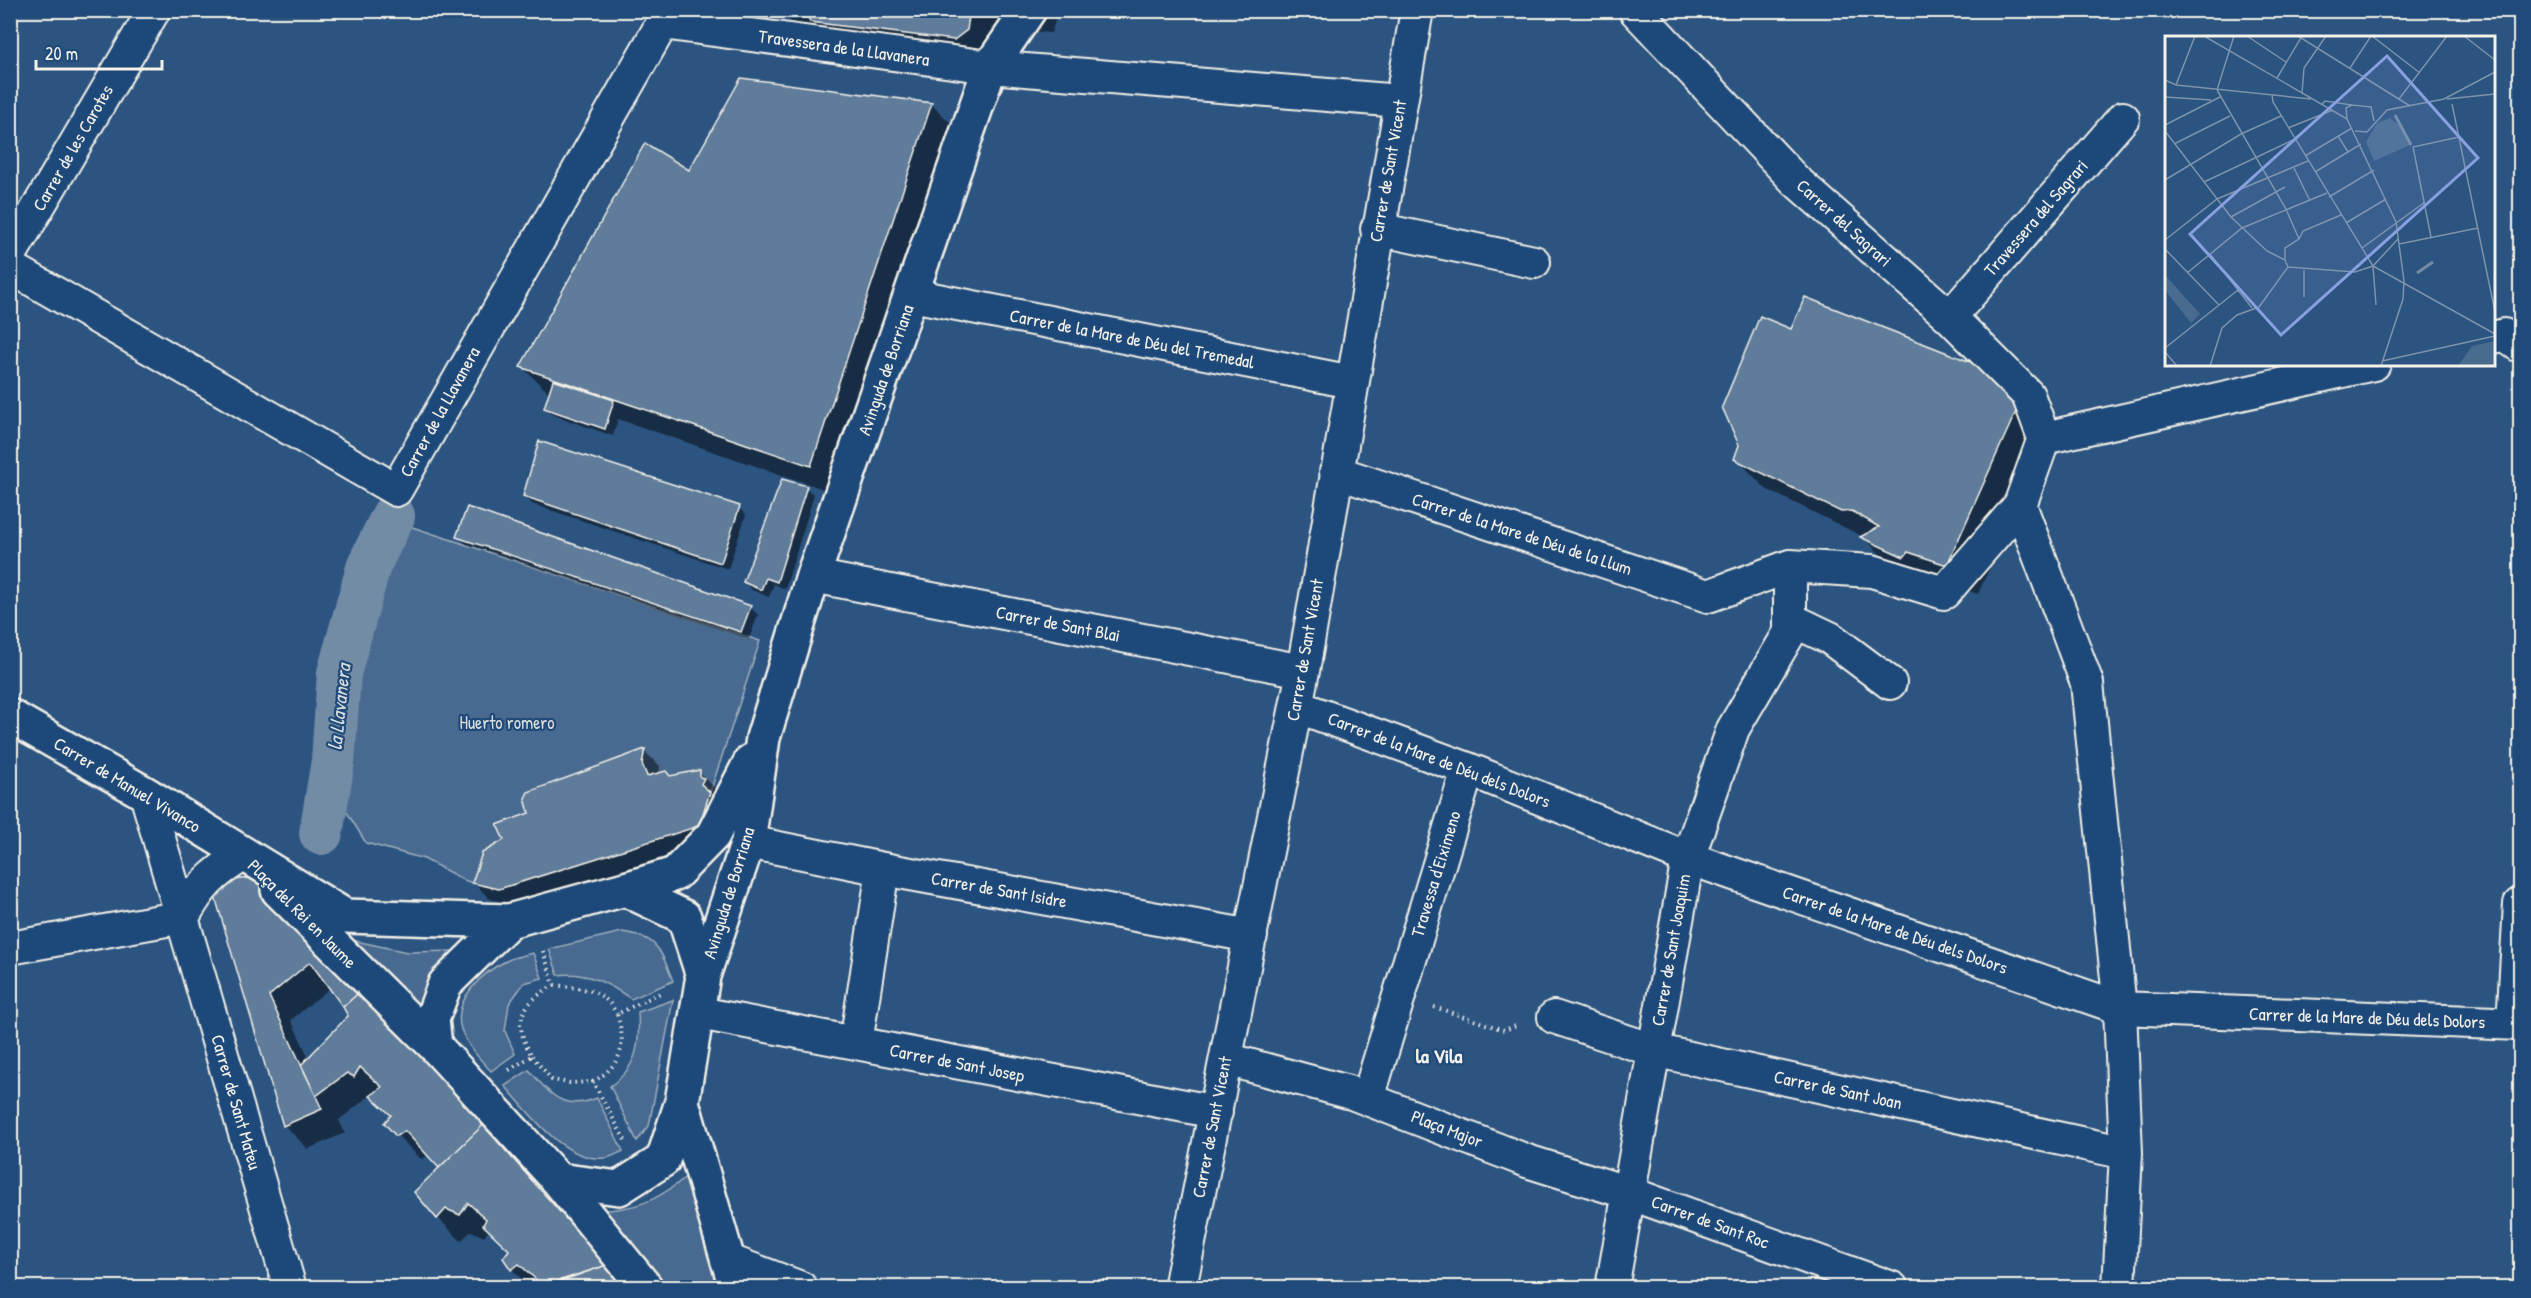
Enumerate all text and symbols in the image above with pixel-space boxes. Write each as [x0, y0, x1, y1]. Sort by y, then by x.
street label: Travessera de la Llavanera [757, 23, 931, 72]
scale bar [36, 33, 162, 71]
inset map [2165, 36, 2495, 366]
text: 20 m [45, 41, 78, 66]
street label: Carrer de les Carotes [26, 80, 119, 215]
street label: Carrer de Sant Vicent [1363, 97, 1412, 244]
street label: Travessera del Sagrari [1978, 154, 2093, 281]
street label: Carrer del Sagrari [1791, 173, 1897, 272]
street label: Avinguda de Borriana [852, 301, 920, 438]
street label: Carrer de la Mare de Déu del Tremedal [1008, 303, 1257, 375]
street label: Carrer de la Llavanera [393, 342, 486, 481]
street label: Carrer de la Mare de Déu de la Llum [1409, 486, 1635, 581]
street label: Carrer de Sant Vicent [1280, 576, 1329, 723]
street label: Carrer de Sant Blai [994, 599, 1122, 648]
water label: la Llavanera [321, 660, 357, 751]
street label: Carrer de la Mare de Déu dels Dolors [1324, 705, 1554, 814]
park label: Huerto romero [459, 710, 555, 735]
street label: Carrer de Manuel Vivanco [49, 731, 205, 838]
street label: Travessa d'Eiximeno [1404, 808, 1467, 940]
street label: Avinguda de Borriana [697, 824, 760, 962]
street label: Plaça del Rei en Jaume [242, 854, 362, 974]
street label: Carrer de Sant Isidre [929, 865, 1069, 914]
street label: Carrer de Sant Joaquim [1645, 872, 1696, 1028]
street label: Carrer de la Mare de Déu dels Dolors [1779, 879, 2011, 980]
street label: Carrer de la Mare de Déu dels Dolors [2248, 1001, 2486, 1034]
street label: Carrer de Sant Mateu [205, 1031, 268, 1172]
street label: Carrer de Sant Josep [888, 1037, 1027, 1088]
district label: la Vila [1416, 1042, 1462, 1069]
street label: Carrer de Sant Vicent [1186, 1053, 1238, 1200]
street label: Carrer de Sant Joan [1772, 1064, 1904, 1115]
street label: Plaça Major [1408, 1103, 1487, 1154]
street label: Carrer de Sant Roc [1648, 1189, 1772, 1254]

